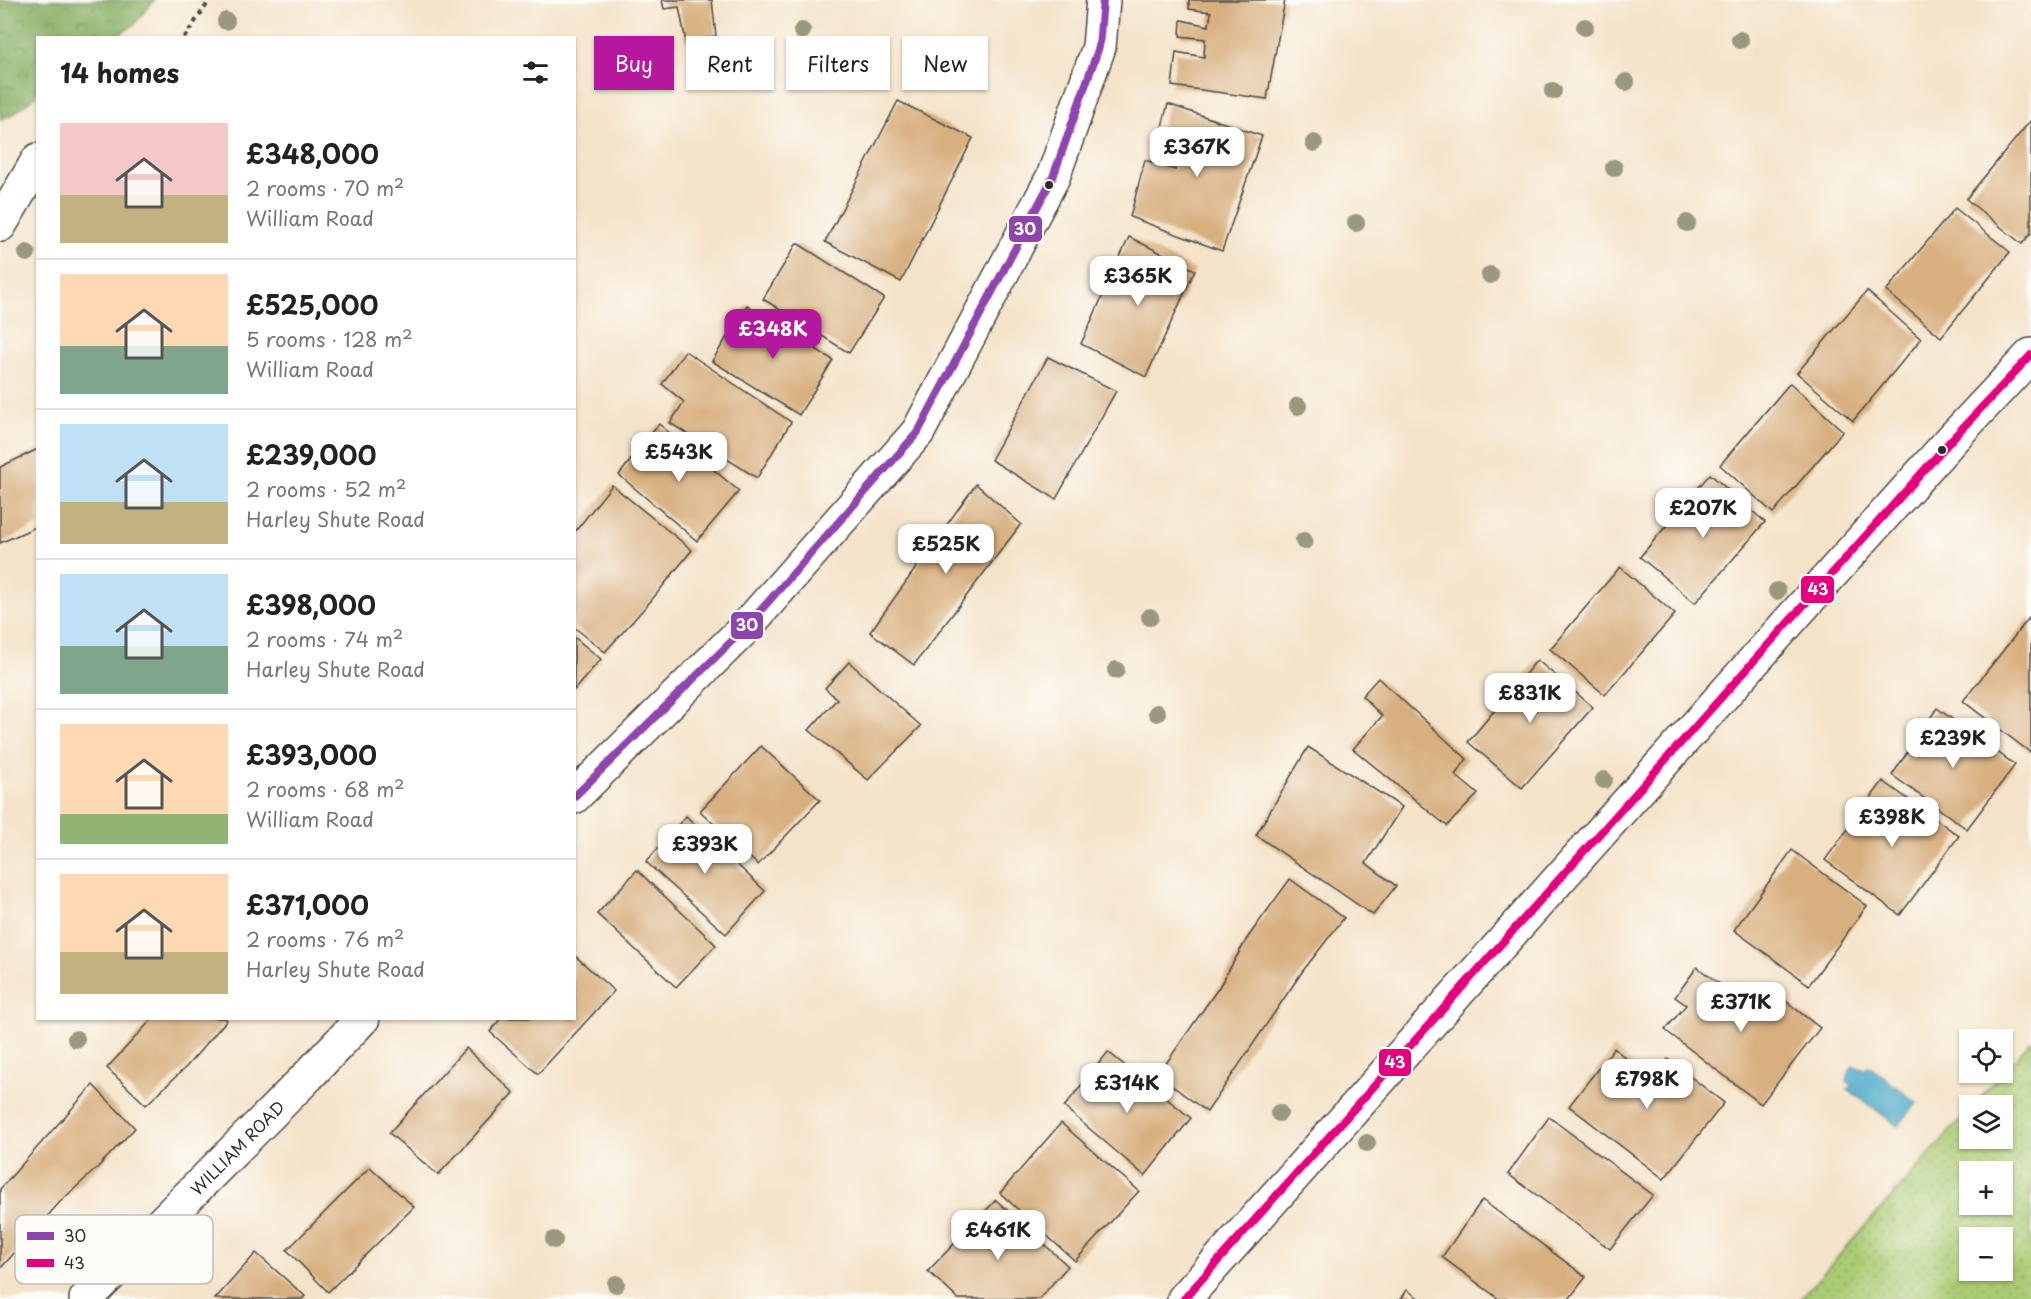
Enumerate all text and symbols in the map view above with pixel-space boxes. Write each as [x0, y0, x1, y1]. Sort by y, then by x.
chip: Buy [594, 36, 674, 90]
chip: Rent [686, 36, 774, 90]
chip: Filters [786, 36, 890, 90]
chip: New [902, 36, 988, 90]
text: 14 homes [60, 53, 179, 92]
icon: filters [519, 56, 552, 89]
pin: £367K [1155, 127, 1239, 178]
text: £367K [1164, 131, 1230, 161]
text: £348,000 [246, 134, 379, 173]
icon: home [108, 147, 180, 219]
text: 2 rooms · 70 m² [246, 173, 404, 203]
unlabelled marker [1043, 179, 1055, 191]
text: William Road [246, 203, 374, 233]
line badge: 30 [1008, 215, 1043, 243]
text: 30 [1014, 216, 1036, 240]
pin: £365K [1096, 256, 1180, 307]
text: £365K [1104, 260, 1172, 290]
text: £525,000 [246, 285, 378, 324]
icon: home [108, 298, 180, 370]
pin: £348K [731, 309, 815, 360]
text: £348K [738, 313, 808, 343]
text: 5 rooms · 128 m² [246, 324, 412, 354]
text: William Road [246, 354, 374, 384]
pin: £543K [637, 432, 721, 483]
text: £239,000 [246, 435, 376, 474]
text: £543K [645, 436, 713, 466]
unlabelled marker [1936, 444, 1948, 456]
icon: home [108, 448, 180, 520]
text: 2 rooms · 52 m² [246, 474, 406, 504]
pin: £207K [1661, 488, 1745, 539]
text: £207K [1669, 492, 1737, 522]
text: Harley Shute Road [246, 504, 425, 534]
pin: £525K [904, 524, 988, 575]
text: £525K [912, 528, 980, 558]
line badge: 43 [1800, 575, 1835, 604]
text: 43 [1807, 576, 1829, 600]
text: £398,000 [246, 585, 376, 624]
icon: home [108, 598, 180, 670]
line badge: 30 [730, 611, 764, 640]
text: 30 [736, 612, 758, 636]
text: 2 rooms · 74 m² [246, 624, 403, 654]
text: Harley Shute Road [246, 654, 425, 684]
pin: £831K [1488, 673, 1572, 724]
text: £831K [1499, 677, 1561, 707]
pin: £239K [1911, 718, 1995, 769]
text: £239K [1920, 722, 1986, 752]
text: £393,000 [246, 735, 377, 774]
icon: home [108, 748, 180, 820]
text: 2 rooms · 68 m² [246, 774, 405, 804]
pin: £398K [1850, 797, 1934, 848]
text: £398K [1859, 801, 1925, 831]
text: William Road [246, 804, 374, 834]
pin: £393K [663, 824, 747, 875]
text: £393K [672, 828, 738, 858]
text: £371,000 [246, 885, 369, 924]
icon: home [108, 898, 180, 970]
text: 2 rooms · 76 m² [246, 924, 404, 954]
text: Harley Shute Road [246, 954, 425, 984]
pin: £371K [1699, 982, 1783, 1033]
text: £371K [1711, 986, 1771, 1016]
map controls [1959, 1029, 2013, 1281]
button: locate [1959, 1029, 2013, 1083]
line badge: 43 [1378, 1048, 1412, 1077]
text: 43 [1384, 1049, 1406, 1073]
pin: £798K [1605, 1059, 1689, 1110]
pin: £314K [1085, 1063, 1169, 1114]
text: £798K [1615, 1063, 1679, 1093]
text: £314K [1095, 1067, 1159, 1097]
street label: WILLIAM ROAD [184, 1095, 289, 1200]
button: layers [1959, 1095, 2013, 1149]
button: + [1959, 1161, 2013, 1215]
pin: £461K [956, 1210, 1040, 1261]
text: £461K [965, 1214, 1031, 1244]
legend [15, 1215, 213, 1284]
text: 30 [64, 1223, 86, 1247]
button: − [1959, 1227, 2013, 1281]
text: 43 [64, 1250, 85, 1274]

